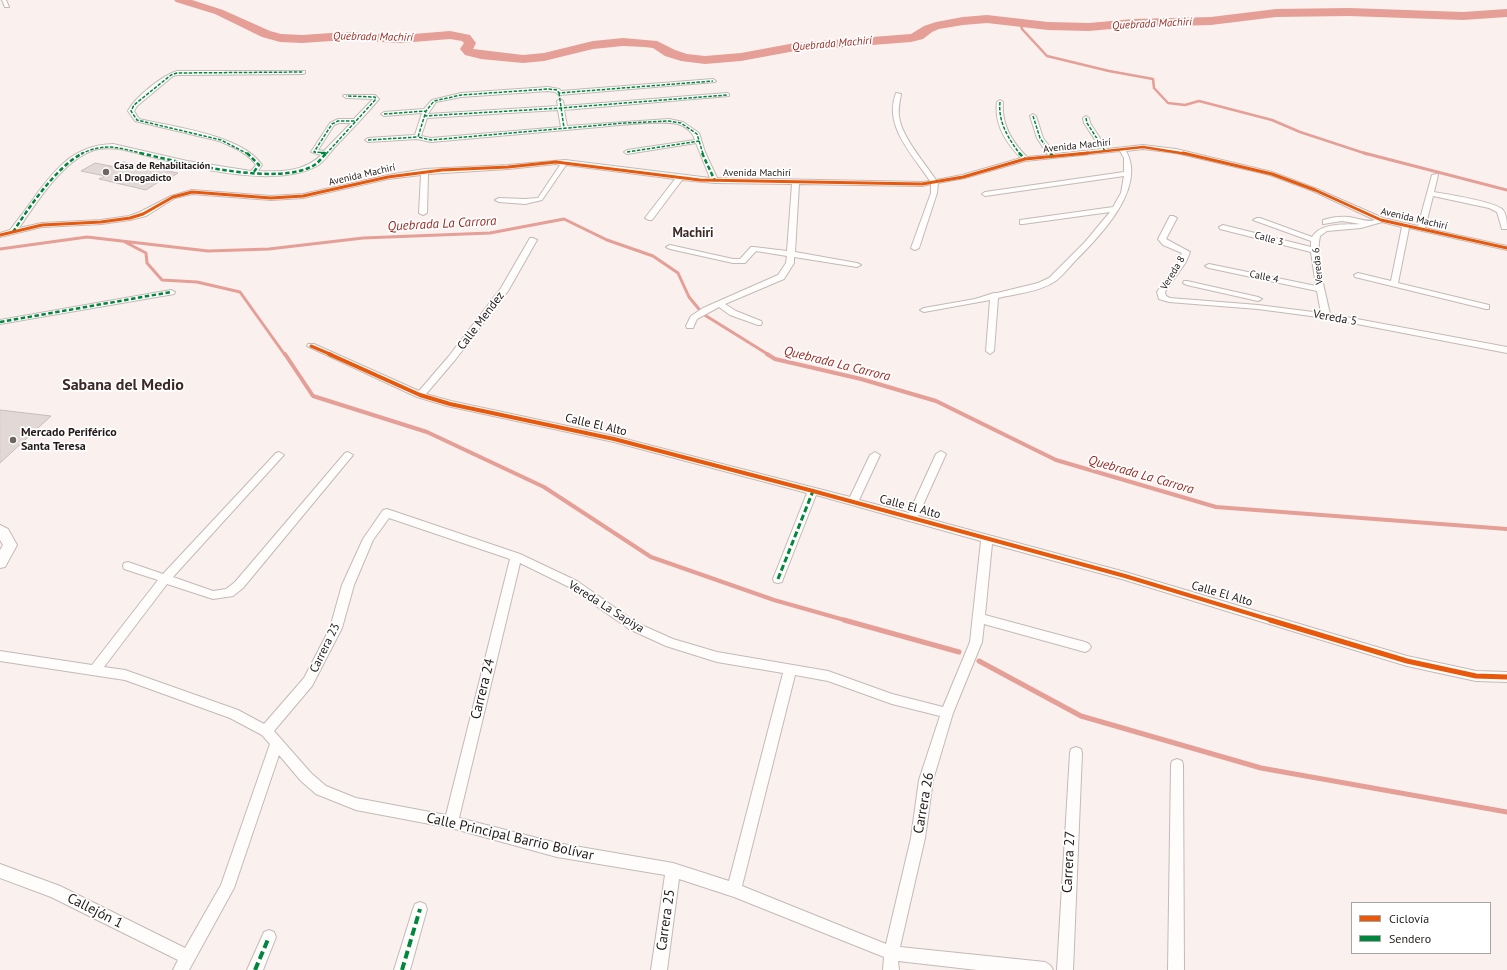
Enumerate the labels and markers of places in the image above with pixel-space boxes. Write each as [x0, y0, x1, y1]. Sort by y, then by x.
place label: Casa de Rehabilitación al Drogadicto [114, 160, 210, 184]
marker: Casa de Rehabilitación al Drogadicto [101, 167, 111, 177]
place label: Mercado Periférico Santa Teresa [21, 426, 117, 454]
marker: Mercado Periférico Santa Teresa [8, 435, 18, 445]

